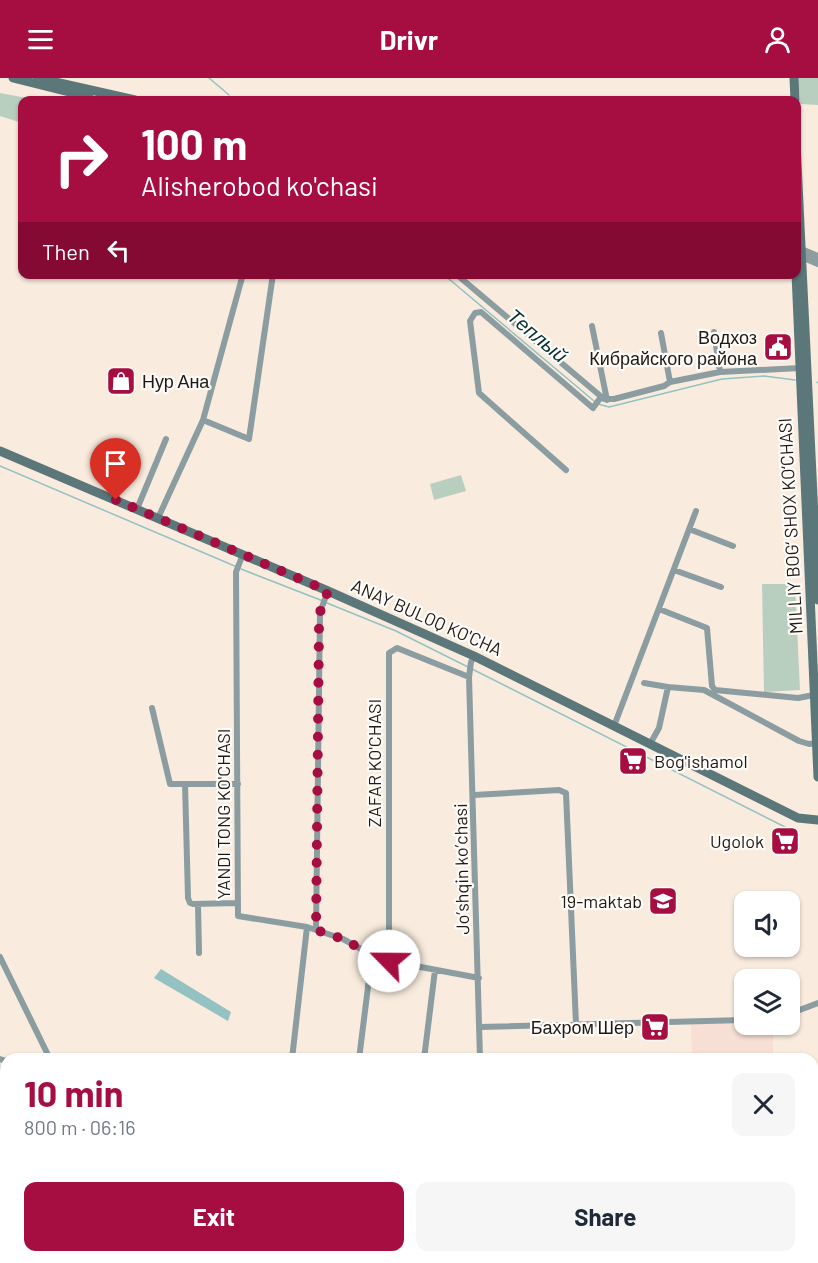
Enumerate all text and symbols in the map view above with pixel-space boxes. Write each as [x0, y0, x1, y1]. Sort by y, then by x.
icon: menu [24, 23, 57, 56]
text: Drivr [380, 23, 438, 55]
icon: person [761, 23, 794, 56]
text: 100 m [141, 118, 247, 168]
icon: right [42, 120, 120, 198]
text: Alisherobod ko'chasi [141, 169, 378, 201]
icon: left [102, 234, 135, 267]
text: Then [42, 238, 90, 264]
water label: Теплый [503, 303, 573, 367]
place label: Водхоз Кибрайского района [589, 326, 758, 369]
public building icon: Водхоз Кибрайского района [762, 331, 794, 363]
shop icon: Нур Ана [105, 365, 137, 397]
place label: Нур Ана [142, 370, 210, 392]
street label: MILLIY BOG‘ SHOX KO‘CHASI [773, 417, 807, 635]
pin [90, 438, 141, 500]
icon: arrive [99, 447, 132, 480]
street label: ANAY BULOQ KO'CHA [348, 574, 506, 660]
street label: ZAFAR KO'CHASI [363, 699, 385, 827]
street label: YANDI TONG KO'CHASI [212, 729, 234, 899]
supermarket icon: Bog'ishamol [617, 745, 649, 777]
place label: Bog'ishamol [654, 750, 748, 772]
street label: Joʼshqin koʼchasi [449, 803, 473, 935]
supermarket icon: Ugolok [769, 825, 801, 857]
place label: Ugolok [710, 830, 764, 852]
school or university icon: 19-maktab [647, 885, 679, 917]
place label: 19-maktab [561, 890, 642, 912]
map controls [734, 891, 800, 1035]
button: sound [734, 891, 800, 957]
position arrow [357, 929, 421, 993]
button: layers [734, 969, 800, 1035]
supermarket icon: Бахром Шер [639, 1011, 671, 1043]
place label: Бахром Шер [531, 1016, 634, 1038]
text: 10 min [24, 1071, 123, 1114]
button: close [732, 1073, 795, 1136]
text: 800 m · 06:16 [24, 1115, 135, 1139]
button: Exit [24, 1182, 404, 1251]
button: Share [416, 1182, 795, 1251]

